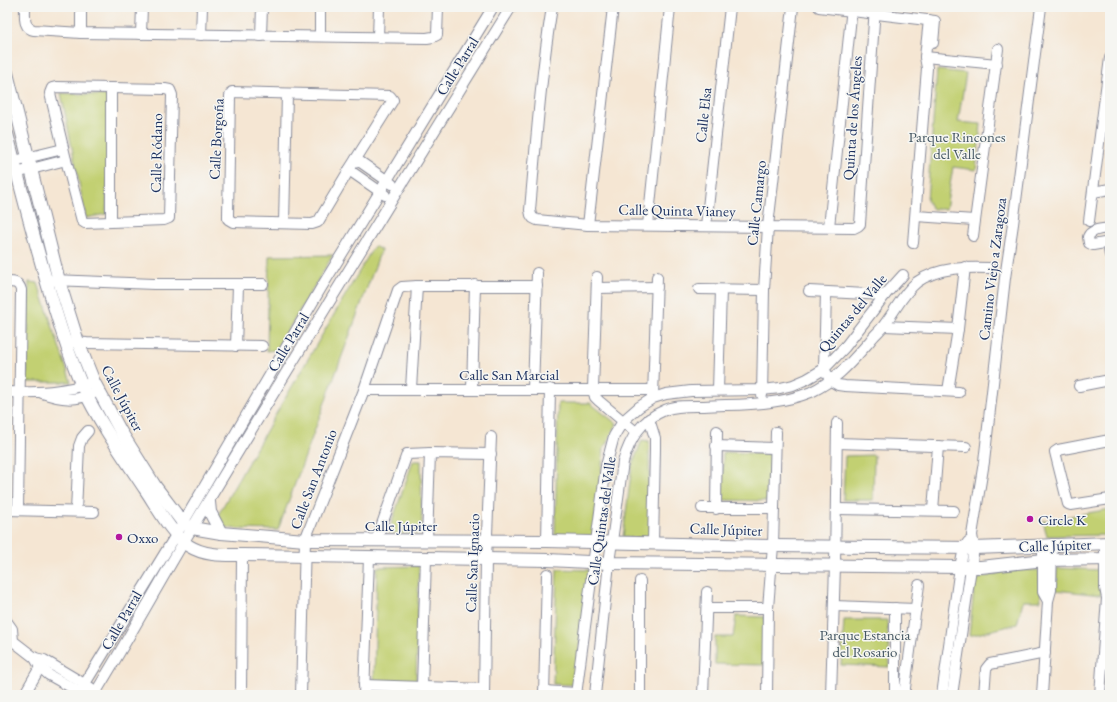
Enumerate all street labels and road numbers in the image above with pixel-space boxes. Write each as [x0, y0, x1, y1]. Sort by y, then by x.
street label: Calle Parral [432, 33, 483, 99]
street label: Quinta de los Ángeles [838, 55, 866, 181]
street label: Calle Elsa [691, 86, 715, 144]
street label: Calle Borgoña [204, 98, 228, 180]
street label: Calle Ródano [146, 113, 166, 193]
street label: Calle Camargo [742, 159, 770, 247]
street label: Camino Viejo a Zaragoza [974, 196, 1010, 342]
street label: Calle Quinta Vianey [618, 199, 736, 221]
street label: Quintas del Valle [813, 270, 891, 356]
street label: Calle Parral [263, 309, 313, 375]
street label: Calle Júpiter [98, 361, 148, 435]
street label: Calle San Marcial [459, 365, 559, 384]
street label: Calle San Antonio [285, 426, 341, 532]
street label: Calle Quintas del Valle [583, 455, 619, 587]
street label: Calle San Ignacio [461, 513, 483, 613]
street label: Calle Júpiter [365, 516, 437, 535]
street label: Calle Júpiter [689, 518, 763, 540]
street label: Calle Júpiter [1018, 534, 1092, 556]
street label: Calle Parral [96, 586, 146, 653]

